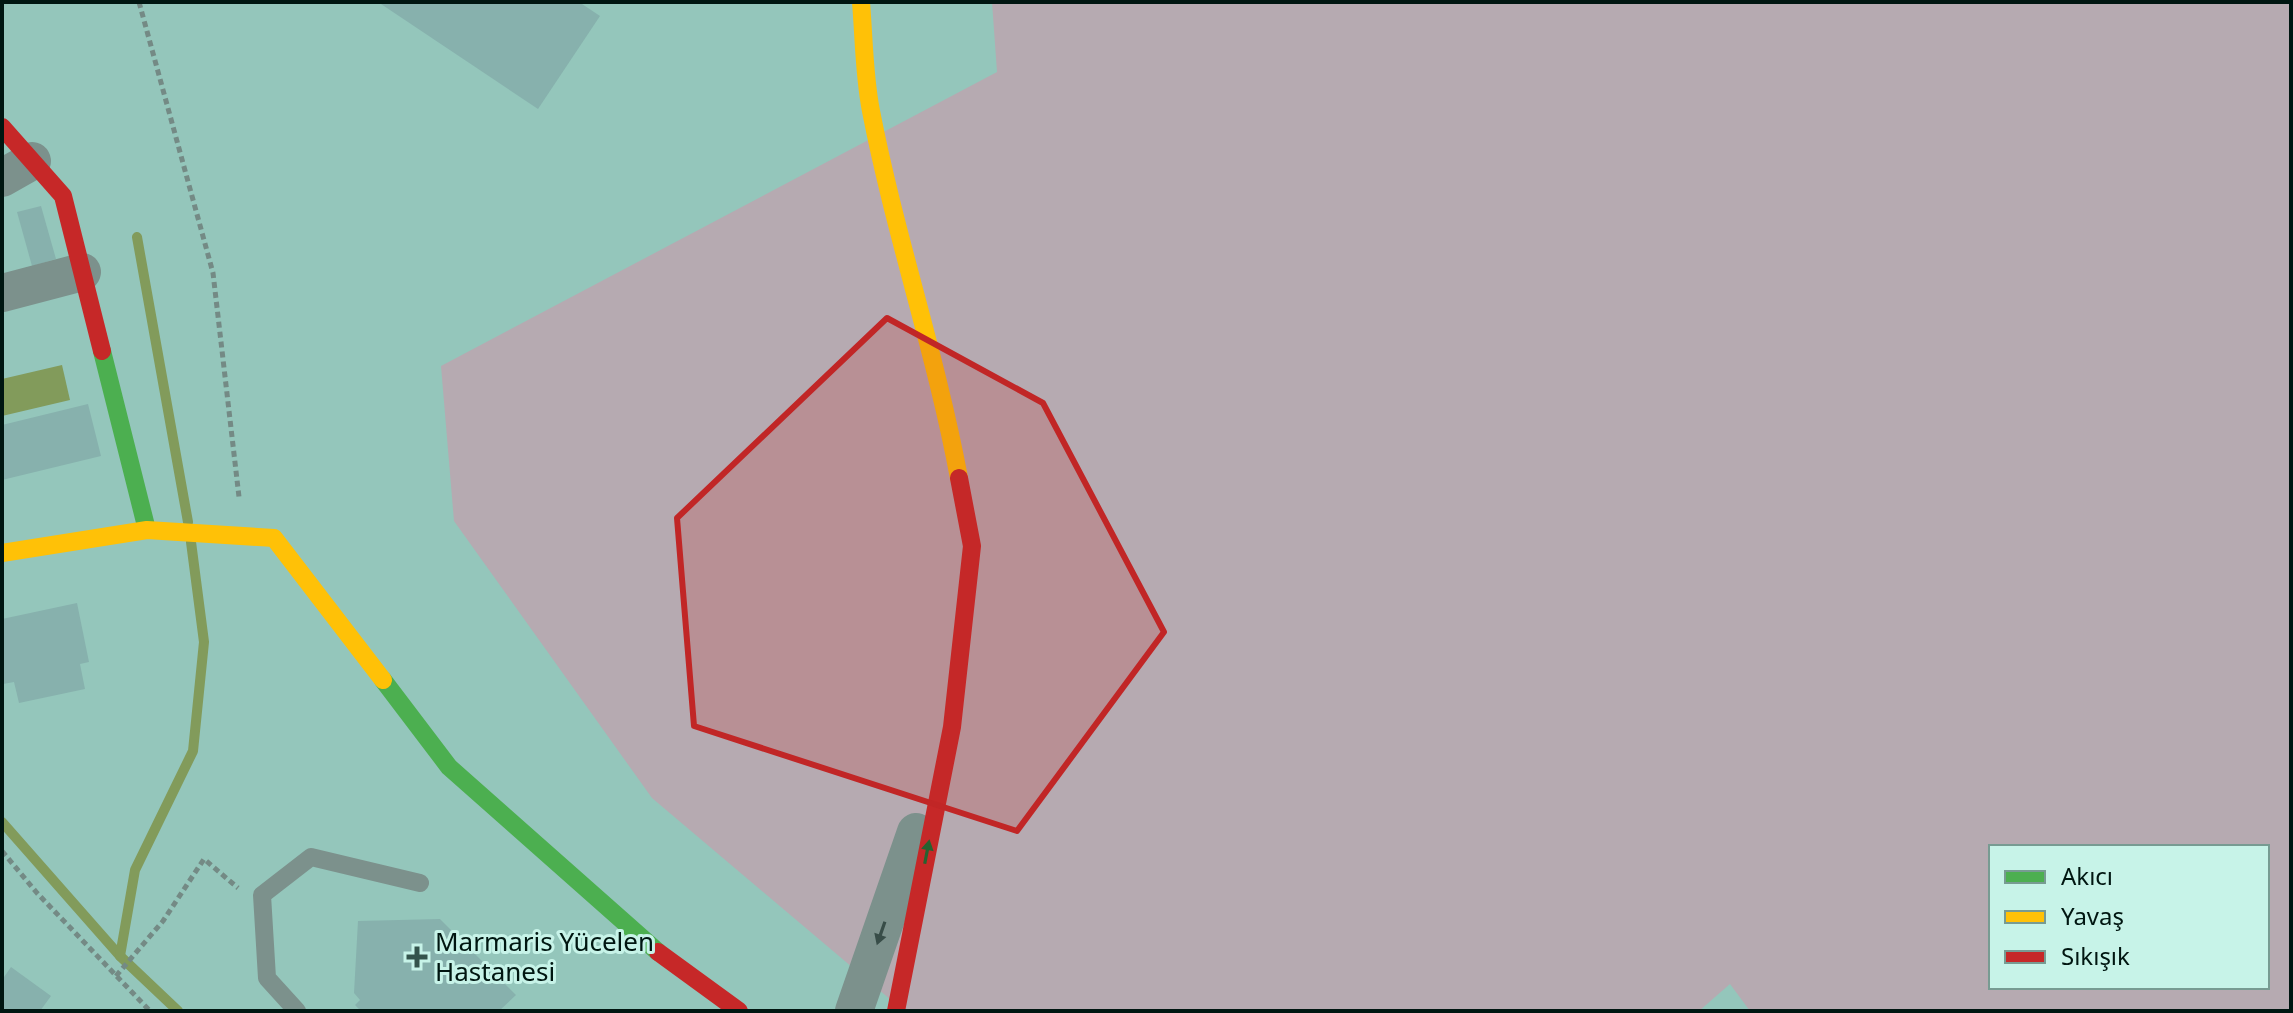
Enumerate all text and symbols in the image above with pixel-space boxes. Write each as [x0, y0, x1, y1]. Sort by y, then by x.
one-way arrow [922, 839, 934, 864]
legend [1989, 845, 2269, 989]
text: Akıcı [2061, 859, 2113, 892]
text: Yavaş [2061, 899, 2124, 932]
one-way arrow [874, 922, 886, 946]
place label: Marmaris Yücelen Hastanesi [435, 923, 654, 989]
text: Sıkışık [2061, 939, 2130, 972]
marker: Marmaris Yücelen Hastanesi [406, 946, 428, 968]

